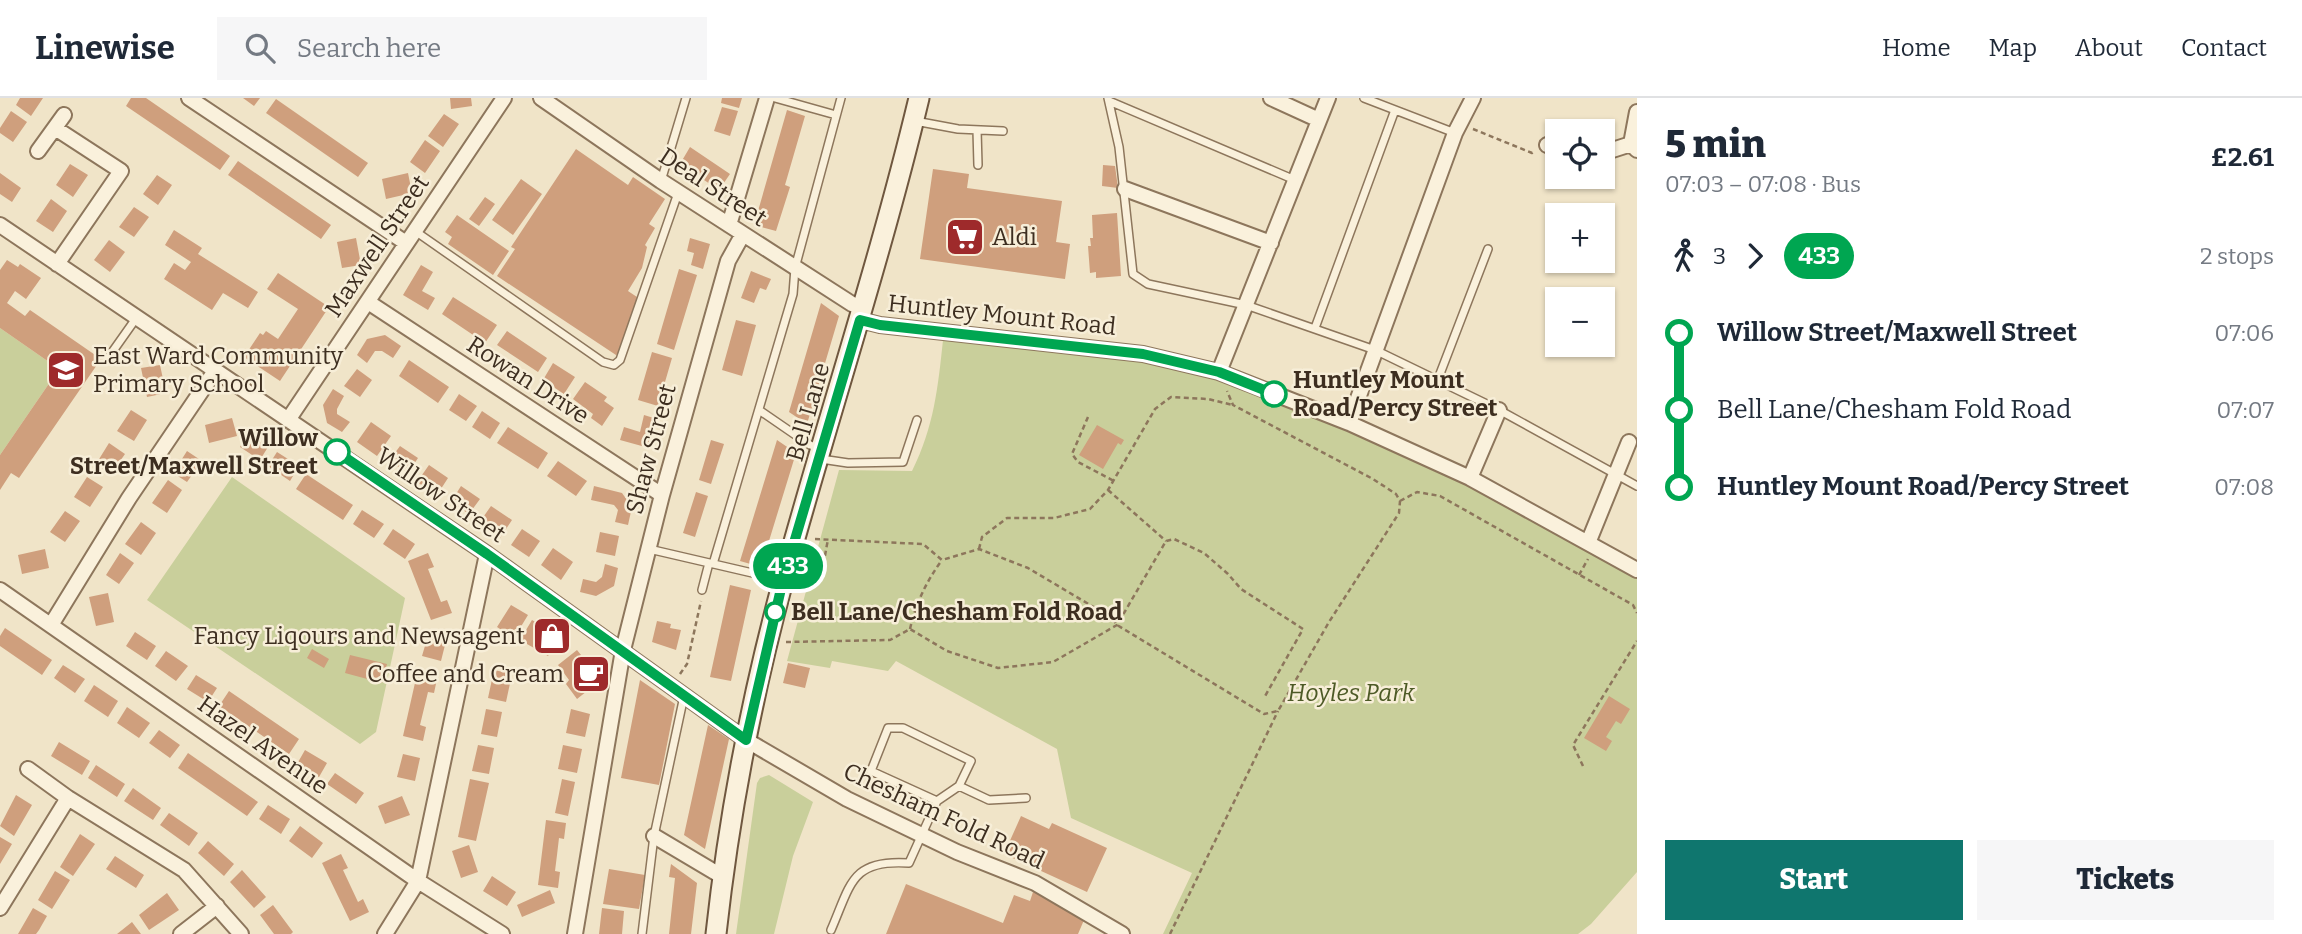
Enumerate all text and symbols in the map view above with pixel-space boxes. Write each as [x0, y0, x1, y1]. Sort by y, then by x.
search box [217, 17, 707, 80]
text: Linewise [35, 28, 175, 68]
icon: search [241, 29, 279, 67]
text: Search here [297, 33, 441, 64]
text: Home [1882, 34, 1951, 62]
text: Map [1989, 34, 2037, 62]
text: About [2075, 34, 2143, 62]
text: Contact [2181, 34, 2267, 62]
map controls [1545, 119, 1615, 357]
button: locate [1545, 119, 1615, 189]
text: 5 min [1665, 121, 1766, 167]
street label: Deal Street [654, 142, 772, 232]
text: £2.61 [2211, 142, 2274, 173]
street label: Maxwell Street [319, 169, 435, 322]
text: 07:03 – 07:08 · Bus [1665, 170, 1861, 198]
button: + [1545, 203, 1615, 273]
supermarket icon: Aldi [944, 216, 986, 258]
place label: Aldi [992, 223, 1037, 251]
icon: walk [1665, 237, 1703, 275]
icon: forward [1736, 237, 1774, 275]
text: 3 [1713, 242, 1726, 270]
text: 433 [1798, 242, 1840, 270]
text: 2 stops [2200, 242, 2274, 270]
button: − [1545, 287, 1615, 357]
street label: Huntley Mount Road [886, 289, 1118, 341]
text: Willow Street/Maxwell Street [1717, 317, 2077, 348]
text: 07:06 [2215, 319, 2274, 347]
street label: Rowan Drive [462, 330, 594, 430]
place label: East Ward Community Primary School [93, 342, 343, 398]
school or university icon: East Ward Community Primary School [45, 349, 87, 391]
street label: Bell Lane [781, 359, 835, 465]
place label: Huntley Mount Road/Percy Street [1293, 366, 1498, 422]
street label: Shaw Street [620, 381, 682, 517]
marker: Huntley Mount Road/Percy Street [1261, 381, 1287, 407]
text: Bell Lane/Chesham Fold Road [1717, 394, 2071, 425]
text: 07:07 [2217, 396, 2274, 424]
place label: Willow Street/Maxwell Street [70, 424, 319, 480]
marker: Willow Street/Maxwell Street [324, 439, 350, 465]
street label: Willow Street [371, 442, 511, 549]
text: Huntley Mount Road/Percy Street [1717, 471, 2129, 502]
text: 07:08 [2214, 473, 2274, 501]
line badge: 433 [748, 543, 828, 589]
text: 433 [767, 552, 809, 580]
place label: Bell Lane/Chesham Fold Road [791, 598, 1123, 626]
marker: Bell Lane/Chesham Fold Road [765, 602, 785, 622]
shop icon: Fancy Liqours and Newsagent [531, 615, 573, 657]
place label: Fancy Liqours and Newsagent [193, 622, 525, 650]
cafe icon: Coffee and Cream [570, 653, 612, 695]
place label: Coffee and Cream [367, 660, 564, 688]
park label: Hoyles Park [1287, 679, 1416, 707]
street label: Hazel Avenue [192, 690, 334, 800]
street label: Chesham Fold Road [839, 757, 1049, 875]
button: Start [1665, 840, 1963, 920]
button: Tickets [1977, 840, 2274, 920]

